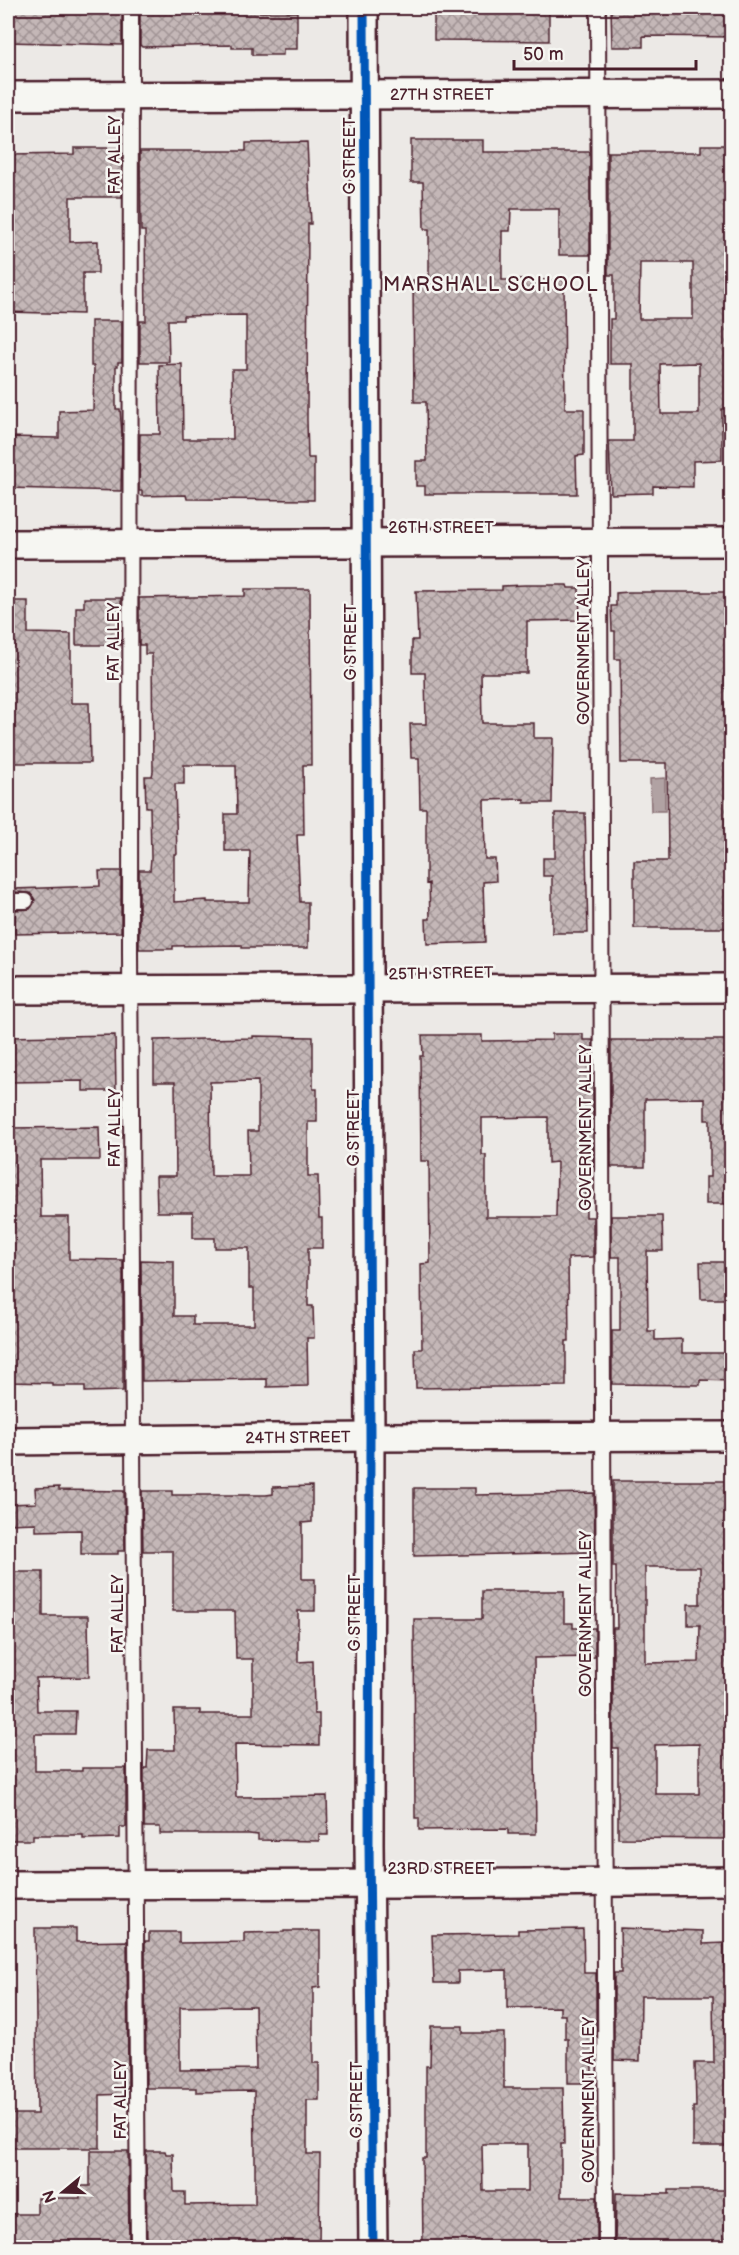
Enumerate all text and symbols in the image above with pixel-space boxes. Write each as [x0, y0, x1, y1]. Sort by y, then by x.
scale bar [514, 33, 696, 71]
text: 50 m [523, 44, 564, 65]
street label: 27TH STREET [390, 85, 494, 104]
street label: FAT ALLEY [106, 115, 125, 194]
street label: G STREET [341, 117, 360, 195]
district label: MARSHALL SCHOOL [383, 273, 599, 297]
street label: 26TH STREET [388, 519, 494, 538]
street label: GOVERNMENT ALLEY [575, 558, 594, 725]
street label: FAT ALLEY [105, 602, 124, 681]
street label: G STREET [342, 603, 361, 681]
street label: 25TH STREET [388, 964, 494, 984]
street label: GOVERNMENT ALLEY [577, 1044, 596, 1211]
street label: FAT ALLEY [106, 1088, 125, 1167]
street label: G STREET [345, 1089, 364, 1167]
street label: 24TH STREET [245, 1428, 351, 1448]
street label: GOVERNMENT ALLEY [577, 1530, 596, 1697]
street label: FAT ALLEY [109, 1574, 128, 1653]
street label: G STREET [346, 1574, 365, 1652]
street label: 23RD STREET [387, 1860, 495, 1879]
street label: GOVERNMENT ALLEY [580, 2016, 599, 2183]
street label: FAT ALLEY [112, 2060, 131, 2139]
street label: G STREET [348, 2061, 367, 2139]
north arrow [33, 2162, 93, 2222]
text: N [39, 2188, 61, 2205]

